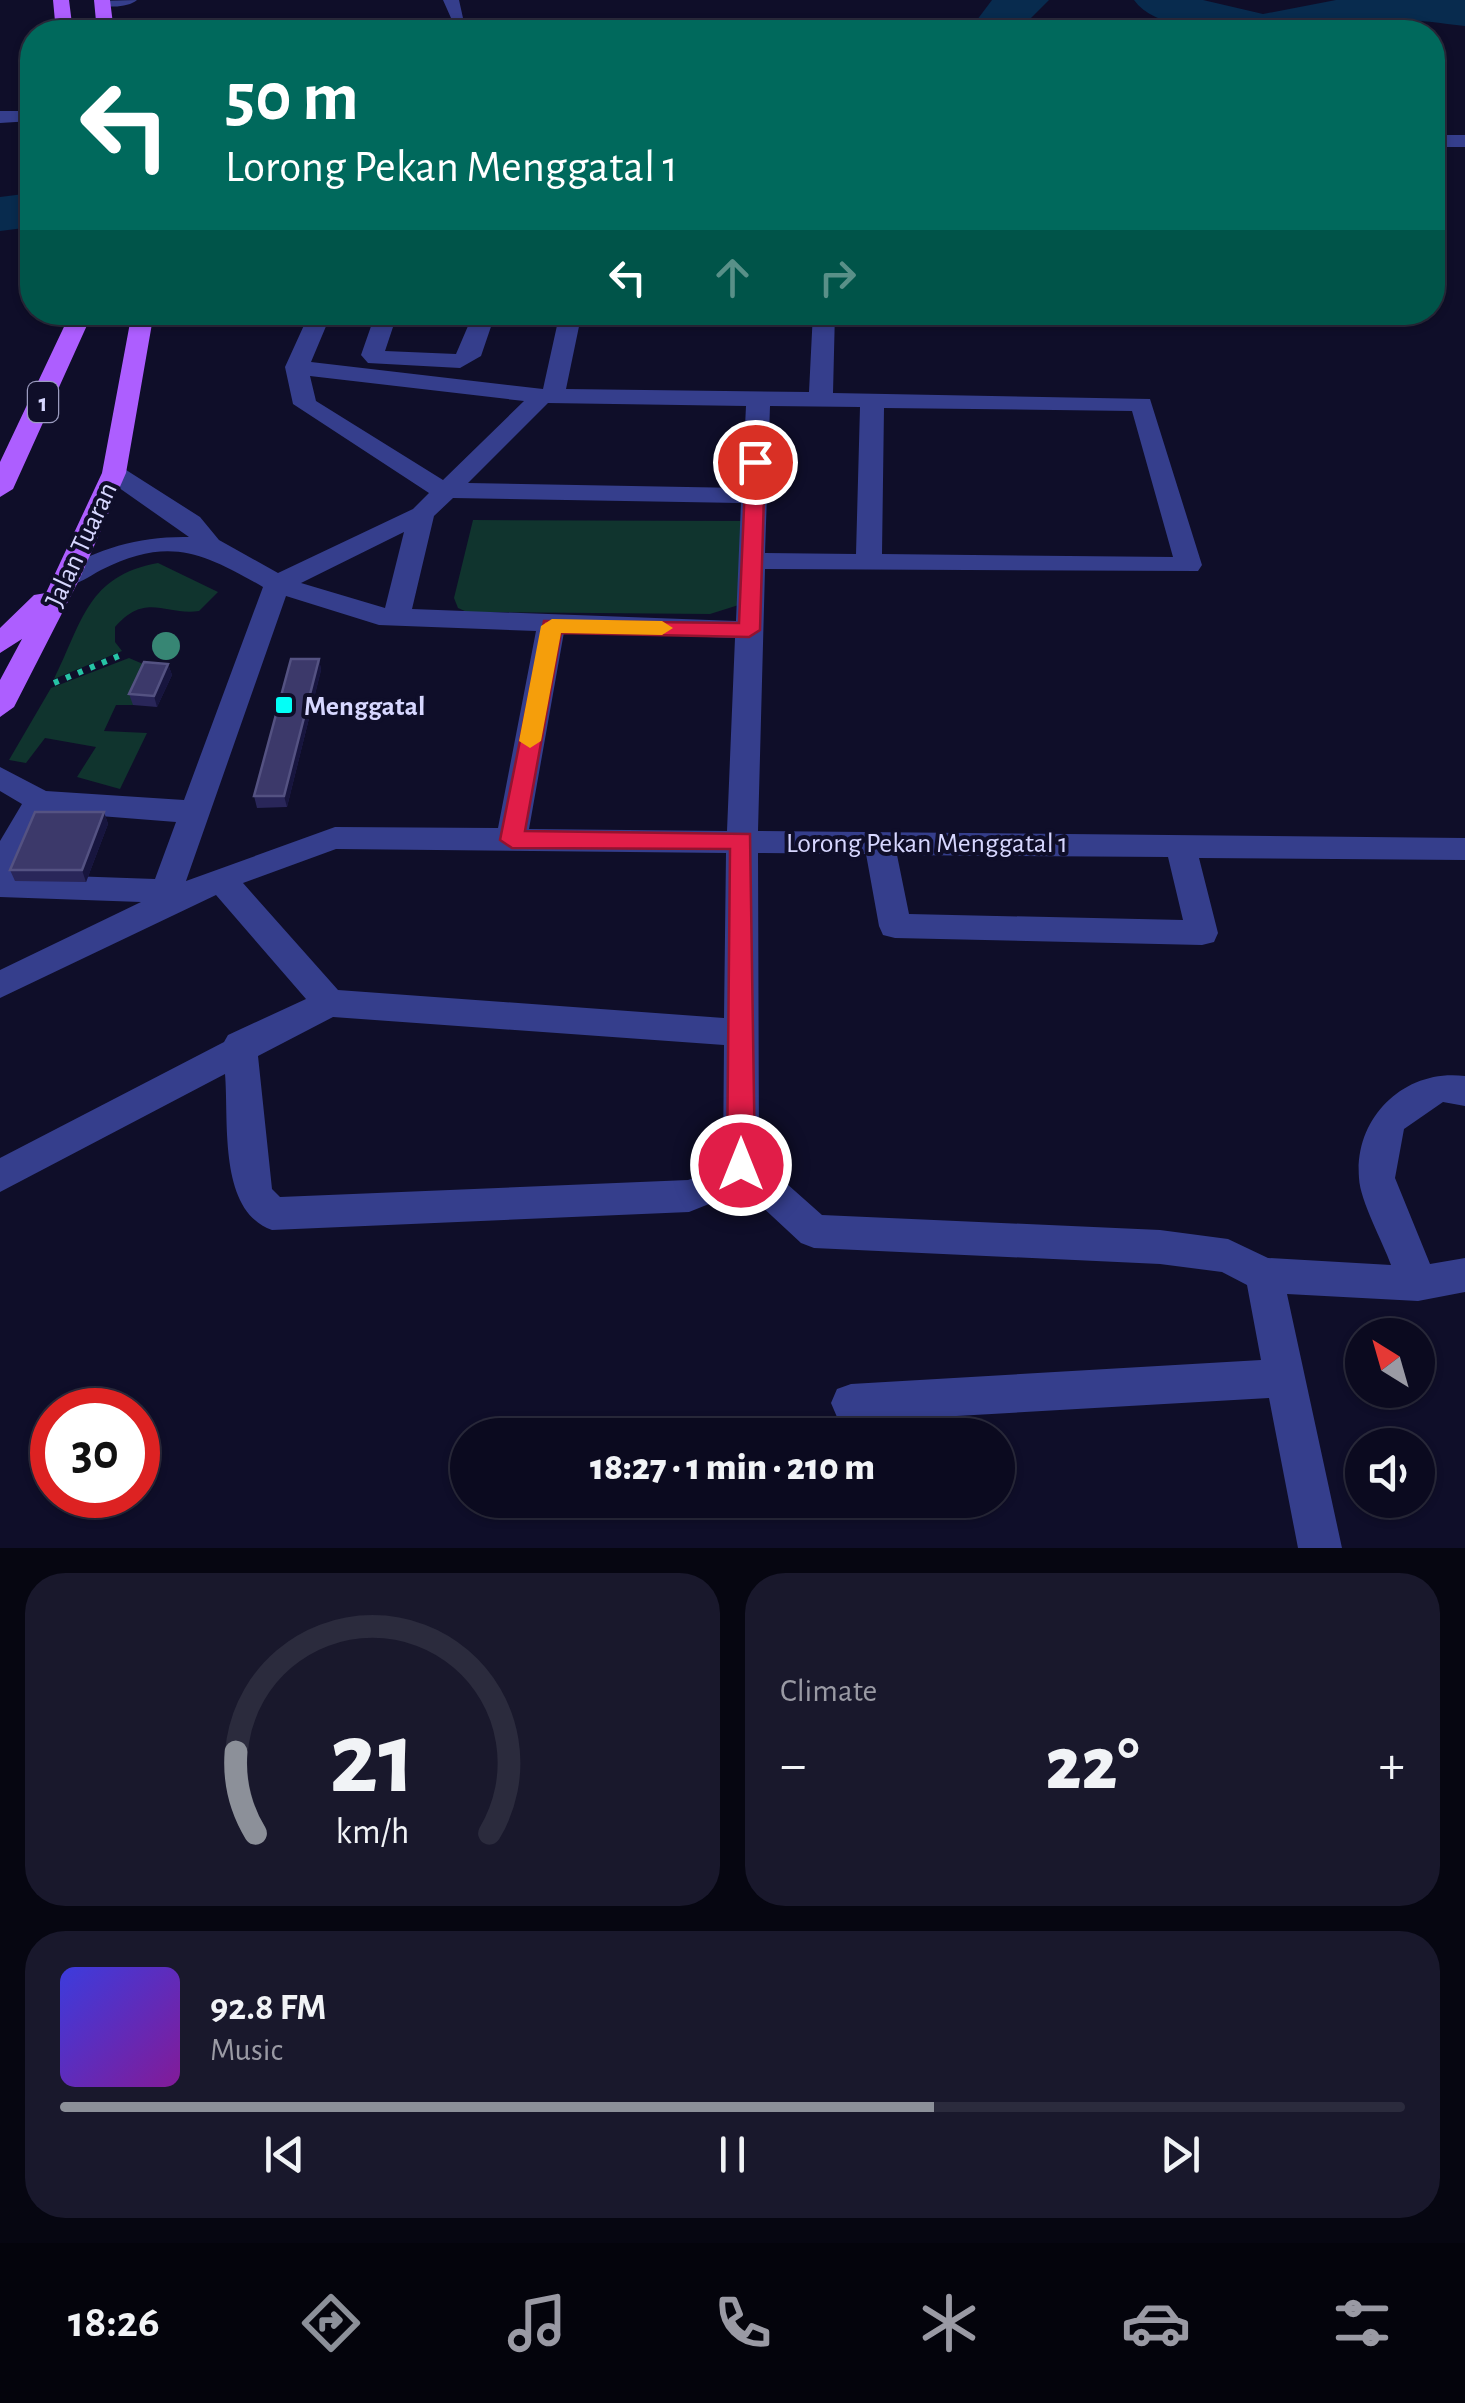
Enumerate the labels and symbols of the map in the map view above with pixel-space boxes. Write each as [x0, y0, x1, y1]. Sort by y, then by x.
road number: 1 [28, 382, 58, 422]
pin [713, 420, 798, 505]
street label: Jalan Tuaran [41, 478, 123, 612]
place label: Menggatal [304, 693, 425, 721]
marker: Menggatal [273, 694, 295, 716]
street label: Lorong Pekan Menggatal 1 [786, 830, 1068, 858]
position arrow [689, 1113, 793, 1217]
north arrow [1345, 1318, 1435, 1408]
speed limit sign: 30 [30, 1388, 160, 1518]

